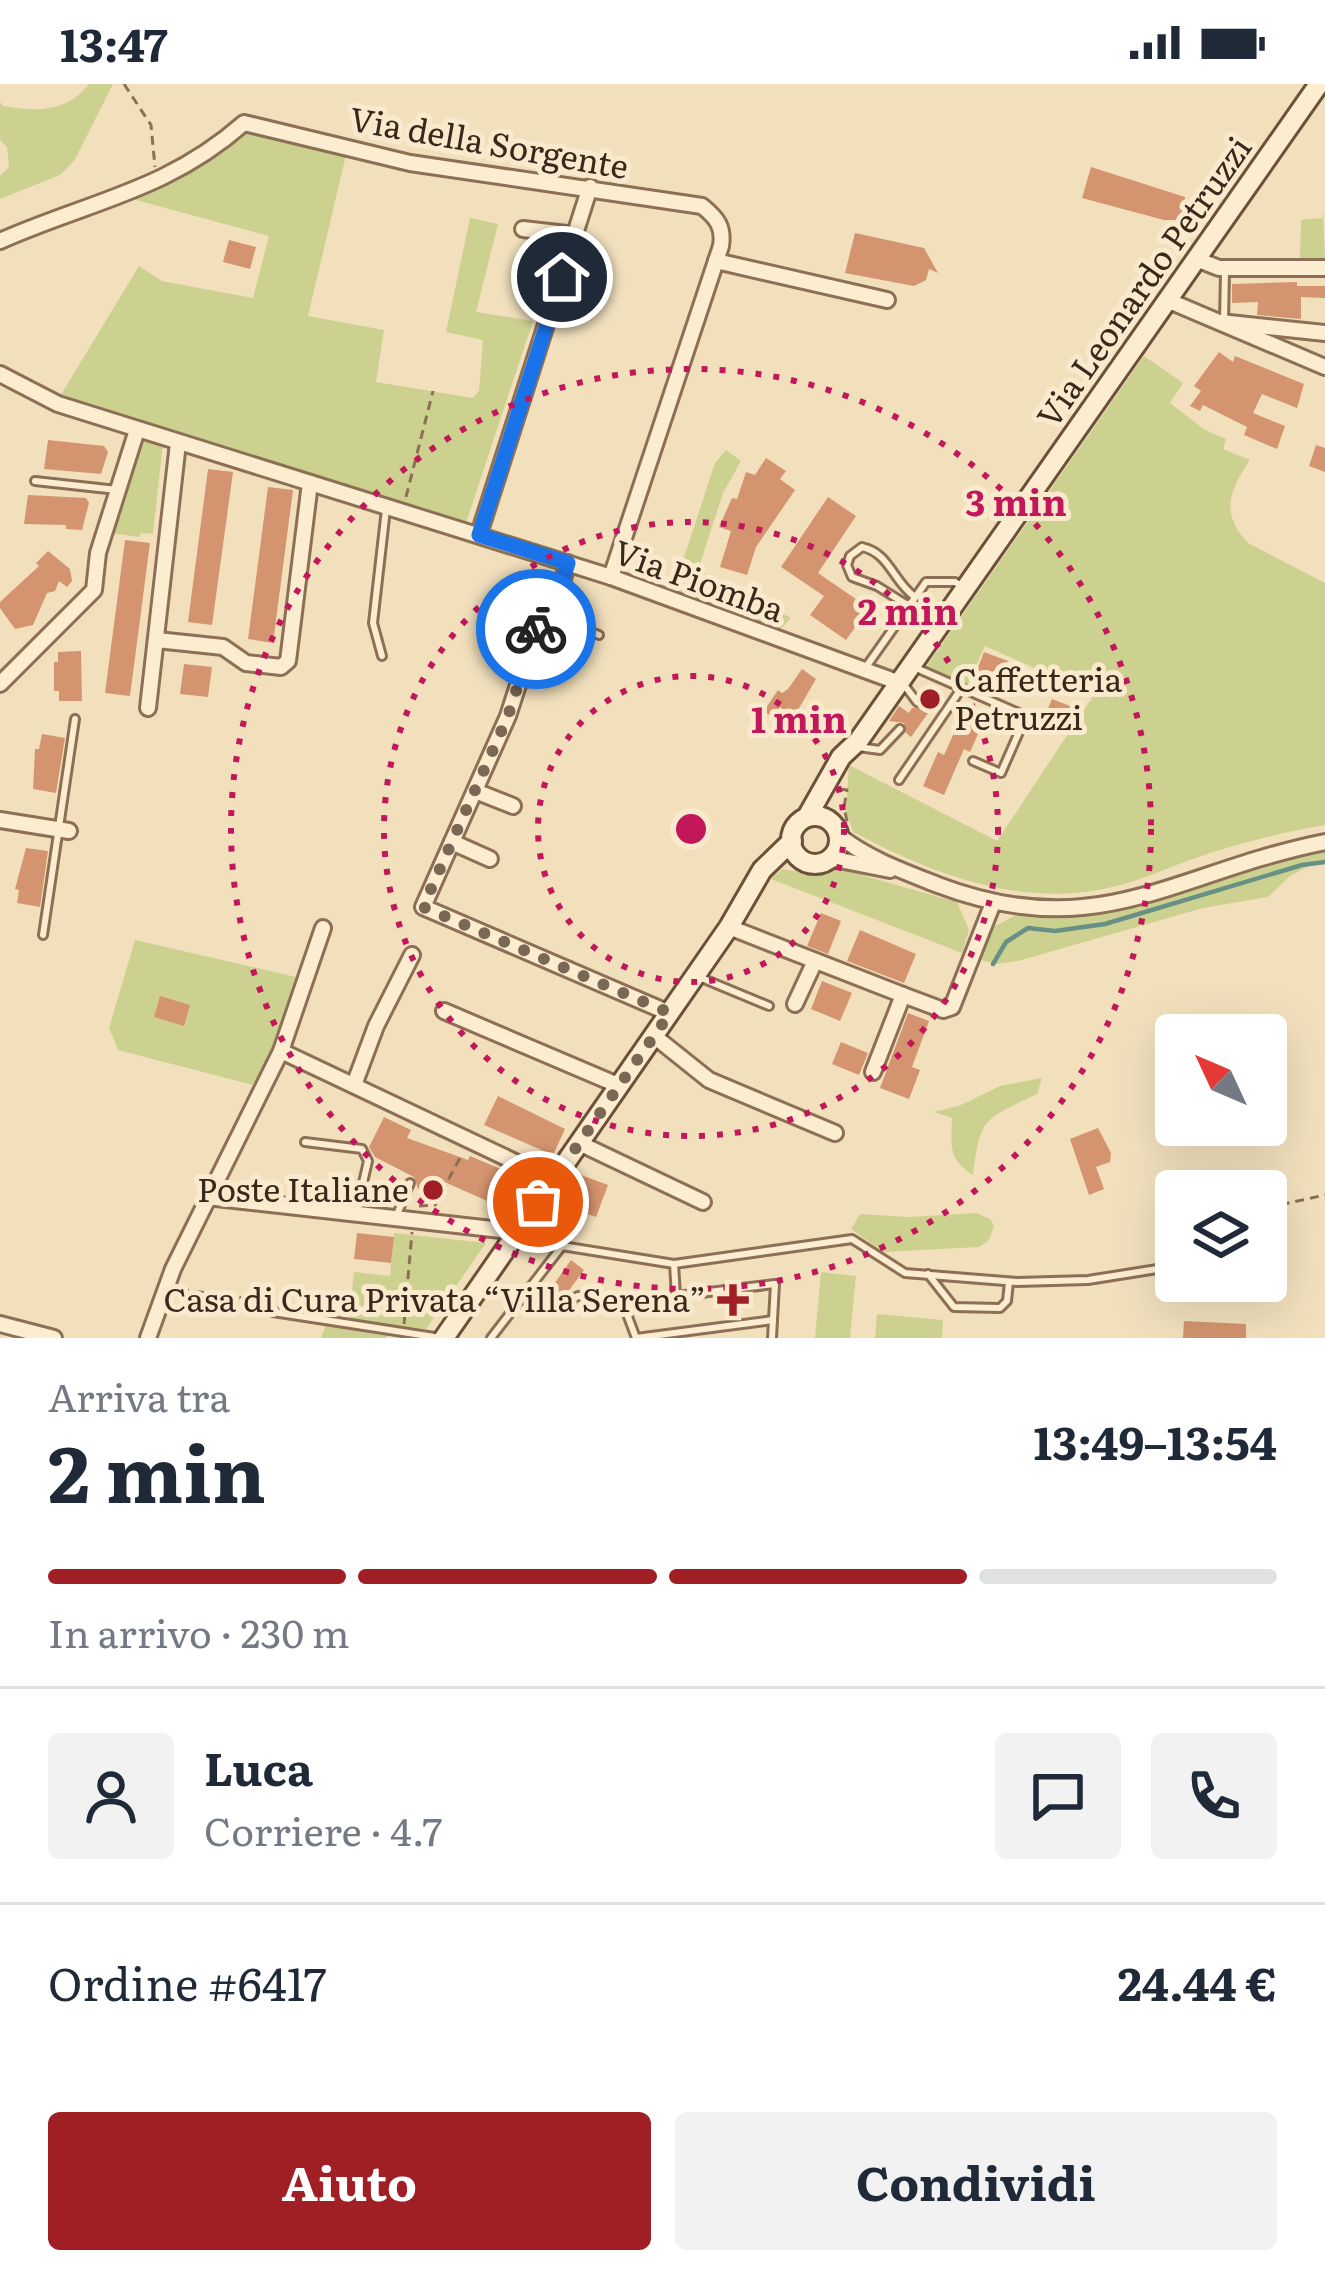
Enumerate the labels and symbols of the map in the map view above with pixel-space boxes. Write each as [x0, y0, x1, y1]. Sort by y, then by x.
street label: Via della Sorgente [346, 92, 633, 189]
street label: Via Leonardo Petruzzi [1023, 125, 1261, 436]
pin [511, 226, 613, 328]
text: 3 min [965, 474, 1067, 527]
street label: Via Piomba [608, 525, 792, 632]
courier [476, 569, 596, 689]
text: 2 min [858, 583, 958, 636]
place label: Caffetteria Petruzzi [954, 653, 1122, 740]
marker: Caffetteria Petruzzi [917, 686, 943, 712]
text: 1 min [751, 691, 847, 744]
centre of rings [670, 808, 712, 850]
north arrow [1155, 1014, 1287, 1146]
pin [487, 1151, 589, 1253]
place label: Poste Italiane [197, 1163, 409, 1212]
marker: Poste Italiane [420, 1177, 446, 1203]
place label: Casa di Cura Privata “Villa Serena” [164, 1273, 706, 1322]
marker: Casa di Cura Privata “Villa Serena” [717, 1284, 749, 1316]

